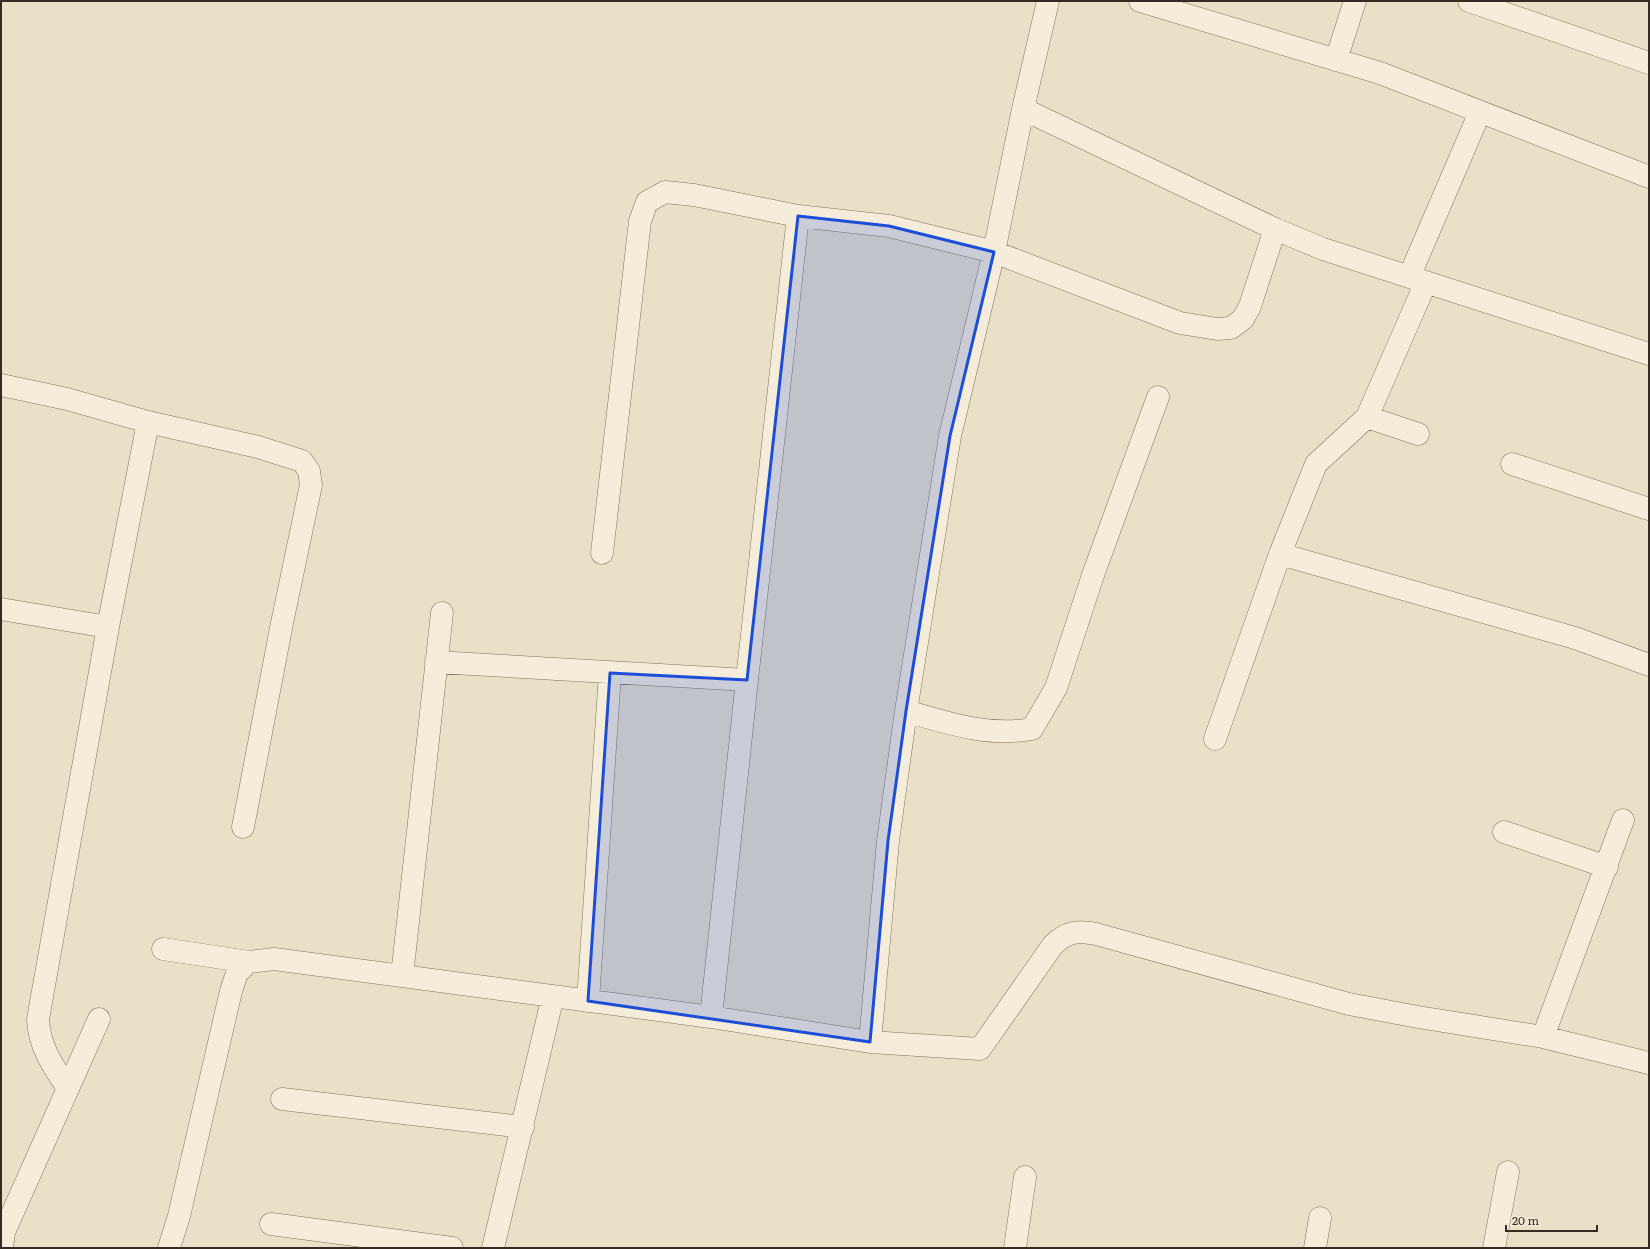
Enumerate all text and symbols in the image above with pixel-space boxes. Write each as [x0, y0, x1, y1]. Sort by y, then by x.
scale bar [1506, 1207, 1597, 1233]
text: 20 m [1512, 1211, 1539, 1229]

